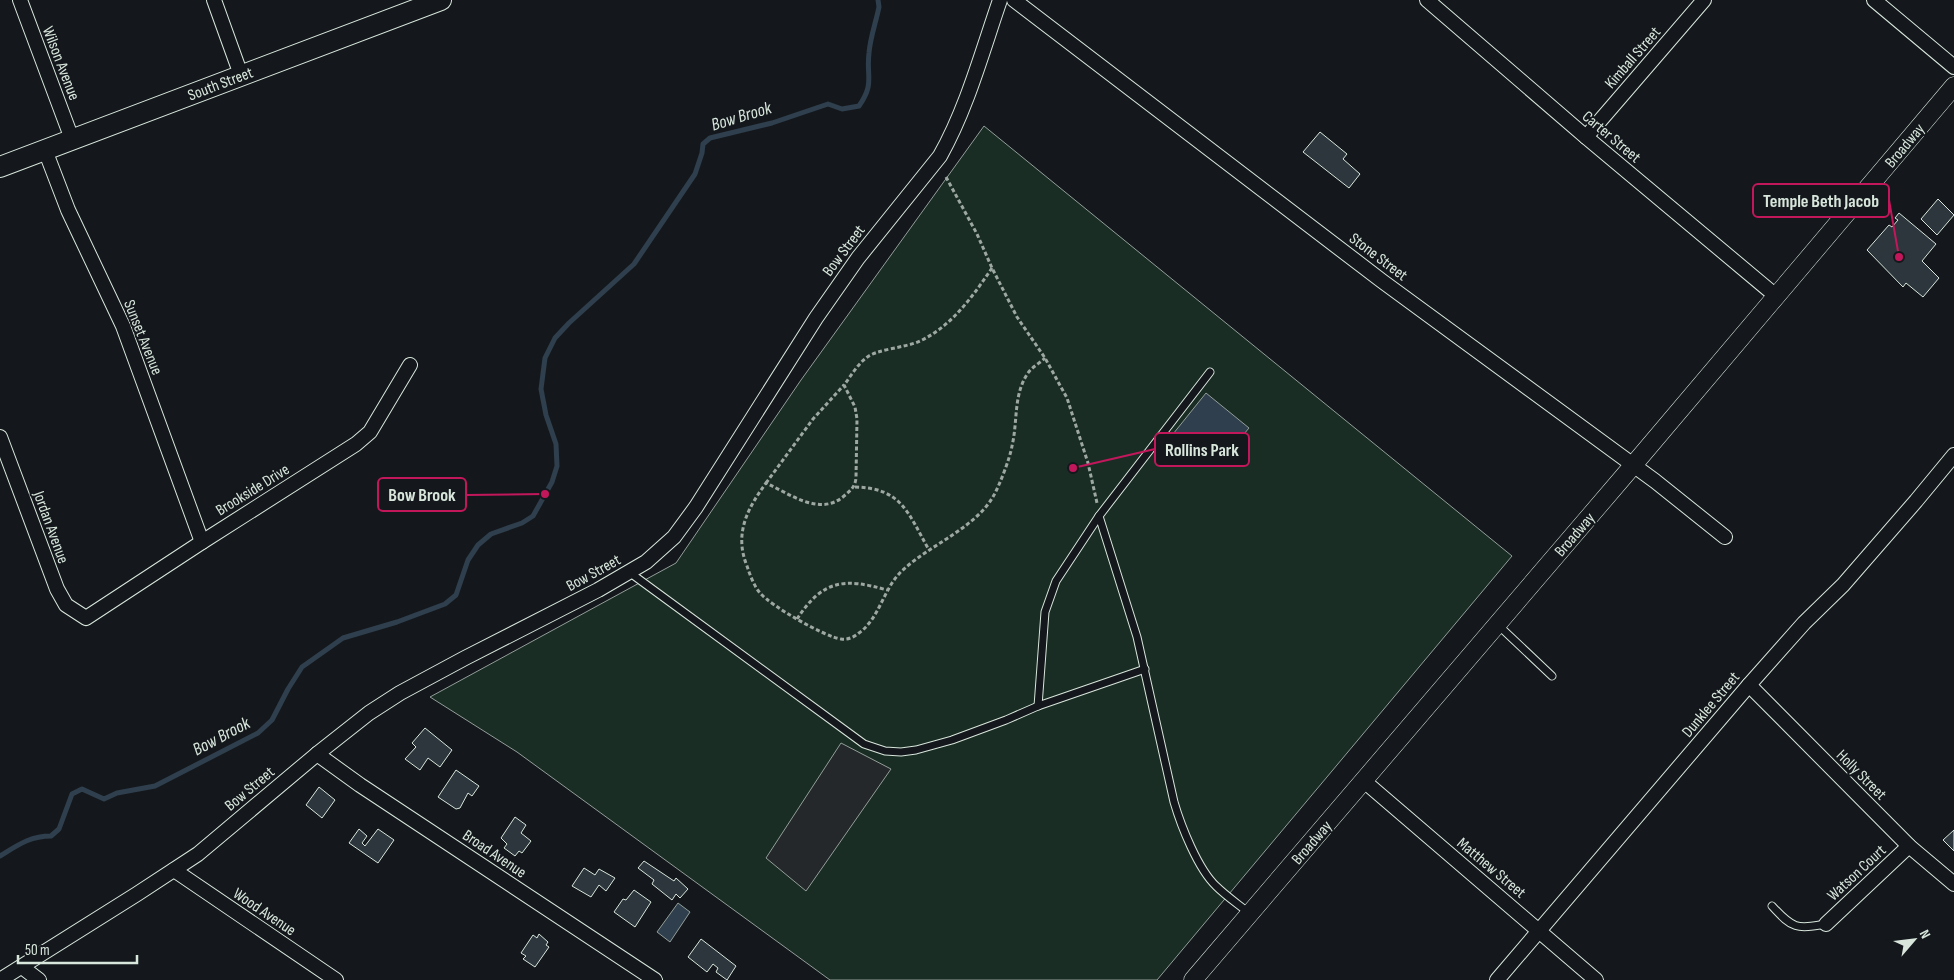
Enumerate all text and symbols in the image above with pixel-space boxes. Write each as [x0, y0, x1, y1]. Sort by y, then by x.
street label: Kimball Street [1601, 23, 1665, 93]
street label: Wilson Avenue [38, 24, 83, 103]
street label: South Street [185, 63, 256, 105]
water label: Bow Brook [708, 97, 775, 136]
street label: Carter Street [1578, 107, 1644, 167]
street label: Broadway [1881, 120, 1929, 172]
callout: Temple Beth Jacob [1753, 184, 1889, 217]
text: Temple Beth Jacob [1763, 191, 1879, 212]
street label: Bow Street [819, 222, 870, 280]
street label: Stone Street [1345, 229, 1411, 285]
street label: Sunset Avenue [119, 297, 166, 378]
callout: Rollins Park [1155, 433, 1249, 466]
text: Rollins Park [1165, 440, 1239, 461]
street label: Brookside Drive [213, 460, 293, 520]
callout: Bow Brook [378, 478, 466, 511]
text: Bow Brook [388, 485, 456, 506]
street label: Jordan Avenue [28, 488, 72, 566]
street label: Broadway [1551, 509, 1599, 561]
street label: Bow Street [563, 551, 624, 596]
street label: Dunklee Street [1678, 668, 1744, 742]
water label: Bow Brook [189, 712, 255, 760]
street label: Holly Street [1832, 746, 1890, 804]
street label: Bow Street [221, 763, 279, 815]
street label: Broadway [1288, 817, 1336, 869]
street label: Broad Avenue [459, 826, 530, 882]
street label: Matthew Street [1453, 834, 1529, 902]
street label: Watson Court [1824, 841, 1890, 905]
street label: Wood Avenue [229, 884, 299, 940]
north arrow [1889, 915, 1939, 965]
text: N [1916, 927, 1934, 941]
scale bar [18, 932, 136, 964]
text: 50 m [25, 941, 50, 960]

